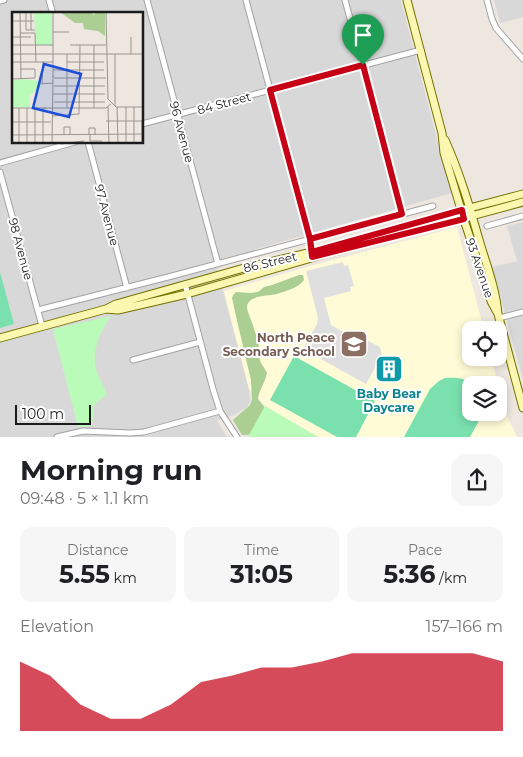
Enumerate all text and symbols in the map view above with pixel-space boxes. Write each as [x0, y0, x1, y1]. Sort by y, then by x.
inset map [12, 12, 144, 144]
pin [342, 14, 384, 65]
icon: arrive [349, 21, 377, 49]
street label: 84 Street [195, 89, 253, 117]
street label: 96 Avenue [167, 100, 197, 164]
street label: 97 Avenue [92, 183, 122, 247]
street label: 98 Avenue [6, 216, 36, 282]
street label: 93 Avenue [463, 236, 497, 300]
street label: 86 Street [242, 249, 298, 275]
map controls [462, 321, 507, 421]
button: locate [462, 321, 507, 366]
school or university icon: North Peace Secondary School [339, 329, 369, 359]
place label: North Peace Secondary School [223, 330, 335, 359]
building icon: Baby Bear Daycare [374, 354, 404, 384]
button: layers [462, 376, 507, 421]
place label: Baby Bear Daycare [357, 386, 421, 415]
scale bar [15, 402, 91, 425]
text: 100 m [22, 405, 64, 423]
text: Morning run [20, 453, 202, 487]
button: share [451, 454, 503, 506]
text: 09:48 · 5 × 1.1 km [20, 489, 149, 508]
text: Distance [67, 541, 129, 559]
text: Time [244, 541, 279, 559]
text: Pace [408, 541, 442, 559]
text: 5.55 [59, 559, 110, 589]
text: 31:05 [230, 559, 293, 589]
text: 5:36 [383, 559, 435, 589]
text: km [110, 569, 137, 587]
text: /km [435, 569, 467, 587]
text: Elevation [20, 617, 94, 636]
text: 157–166 m [426, 617, 503, 636]

